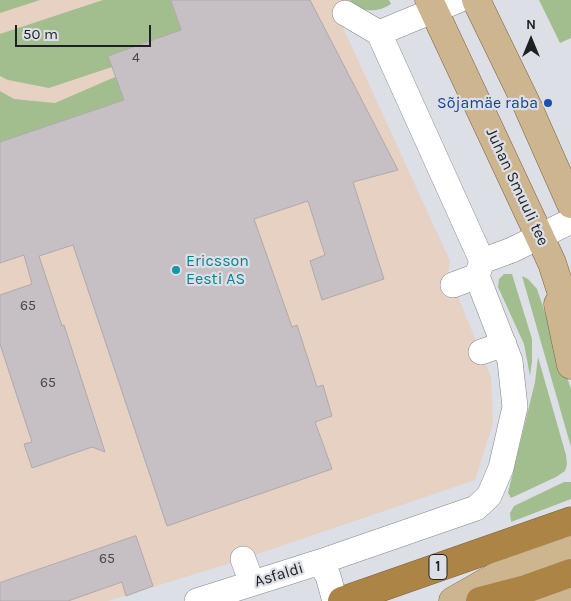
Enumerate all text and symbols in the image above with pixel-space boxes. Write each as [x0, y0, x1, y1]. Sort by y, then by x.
scale bar [18, 15, 154, 47]
north arrow [506, 15, 556, 65]
text: N [526, 16, 536, 33]
text: 50 m [23, 25, 58, 43]
house number: 4 [132, 50, 140, 66]
place label: Sõjamäe raba [437, 93, 538, 113]
marker: Sõjamäe raba [542, 97, 554, 109]
street label: Juhan Smuuli tee [481, 125, 553, 249]
place label: Ericsson Eesti AS [186, 251, 249, 289]
marker: Ericsson Eesti AS [170, 264, 182, 276]
house number: 65 [20, 298, 36, 314]
house number: 65 [40, 375, 56, 391]
house number: 65 [99, 551, 115, 567]
road number: 1 [429, 554, 447, 580]
street label: Asfaldi [252, 558, 306, 592]

